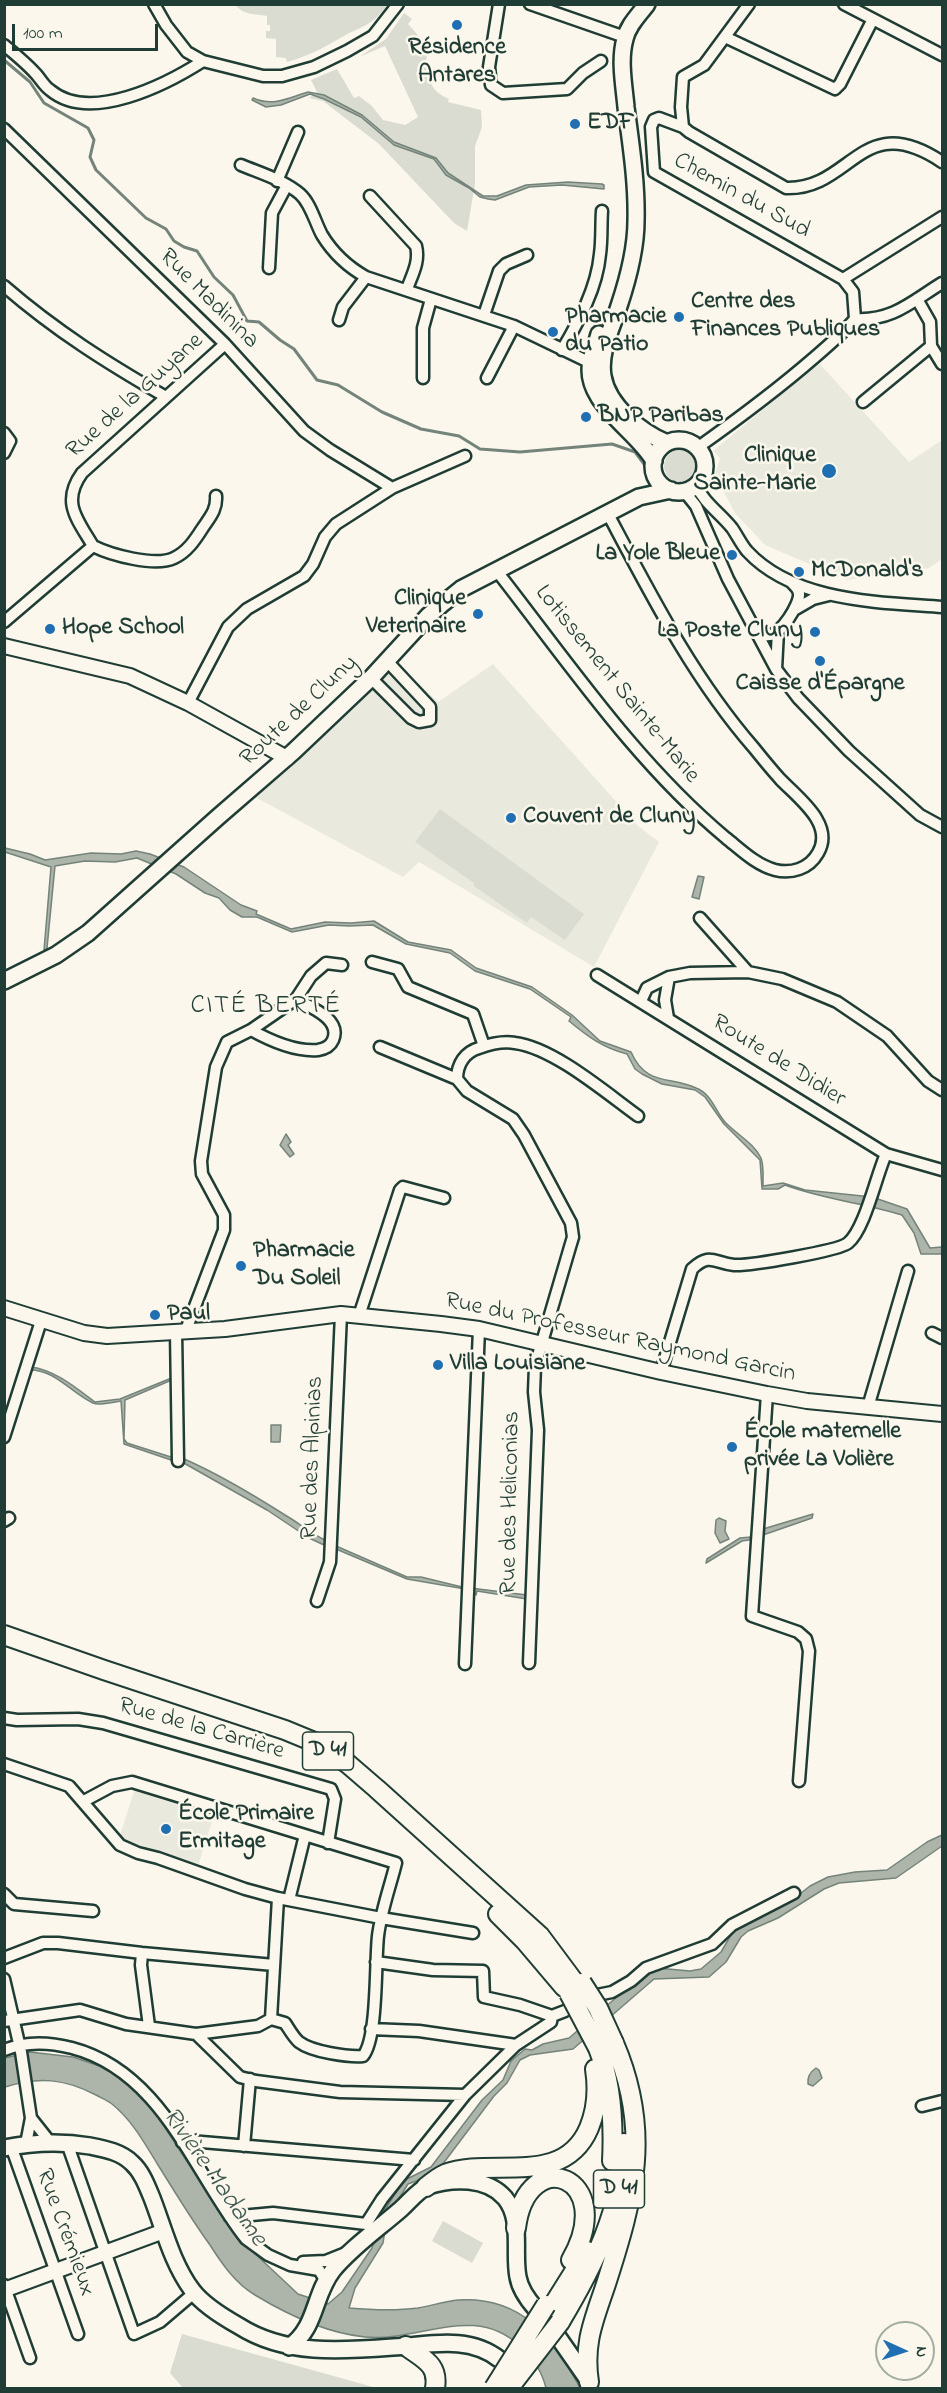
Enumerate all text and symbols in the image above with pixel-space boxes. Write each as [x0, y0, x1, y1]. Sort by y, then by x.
scale bar [15, 12, 160, 50]
marker: Résidence Antares [450, 18, 464, 32]
text: 100 m [23, 21, 63, 47]
place label: Résidence Antares [408, 35, 506, 91]
place label: EDF [587, 110, 634, 138]
marker: EDF [568, 117, 582, 131]
street label: Chemin du Sud [668, 148, 814, 246]
street label: Rue Madinina [152, 244, 264, 356]
place label: Centre des Finances Publiques [691, 289, 880, 345]
place label: Pharmacie du Patio [565, 304, 667, 360]
marker: Centre des Finances Publiques [672, 310, 686, 324]
marker: Pharmacie du Patio [546, 325, 560, 339]
street label: Rue de la Guyane [62, 328, 210, 466]
place label: BNP Paribas [598, 403, 724, 431]
marker: BNP Paribas [579, 410, 593, 424]
place label: Clinique Sainte-Marie [694, 443, 816, 499]
marker: Clinique Sainte-Marie [820, 462, 838, 480]
place label: La Yole Bleue [595, 541, 720, 569]
marker: La Yole Bleue [725, 548, 739, 562]
place label: McDonald's [811, 558, 923, 586]
marker: McDonald's [792, 565, 806, 579]
street label: Lotissement Sainte-Marie [527, 580, 705, 790]
place label: Clinique Veterinaire [366, 586, 466, 642]
marker: Clinique Veterinaire [471, 607, 485, 621]
place label: Hope School [62, 615, 184, 643]
place label: La Poste Cluny [657, 618, 803, 646]
marker: Hope School [43, 622, 57, 636]
marker: La Poste Cluny [808, 625, 822, 639]
street label: Route de Cluny [235, 650, 365, 774]
marker: Caisse d'Épargne [813, 654, 827, 668]
place label: Caisse d'Épargne [735, 671, 905, 699]
place label: Couvent de Cluny [523, 804, 695, 832]
marker: Couvent de Cluny [504, 811, 518, 825]
district label: CITÉ BERTÉ [191, 992, 341, 1024]
street label: Route de Didier [706, 1009, 850, 1115]
place label: Pharmacie Du Soleil [253, 1238, 355, 1294]
marker: Pharmacie Du Soleil [234, 1259, 248, 1273]
street label: Rue du Professeur Raymond Garcin [442, 1288, 798, 1390]
place label: Paul [167, 1301, 210, 1329]
marker: Paul [148, 1308, 162, 1322]
place label: Villa Louisiane [450, 1351, 585, 1379]
marker: Villa Louisiane [431, 1358, 445, 1372]
street label: Rue des Alpinias [297, 1376, 331, 1540]
street label: Rue des Heliconias [496, 1411, 528, 1595]
place label: École maternelle privée La Volière [744, 1419, 901, 1475]
marker: École maternelle privée La Volière [725, 1440, 739, 1454]
street label: Rue de la Carrière [115, 1693, 287, 1767]
road number: D 41 [302, 1732, 354, 1770]
place label: École Primaire Ermitage [178, 1801, 314, 1857]
marker: École Primaire Ermitage [159, 1822, 173, 1836]
water label: Rivière Madame [154, 2103, 272, 2253]
street label: Rue Crémieux [28, 2166, 100, 2300]
road number: D 41 [594, 2170, 644, 2208]
north arrow [875, 2321, 935, 2381]
text: N [909, 2346, 933, 2358]

